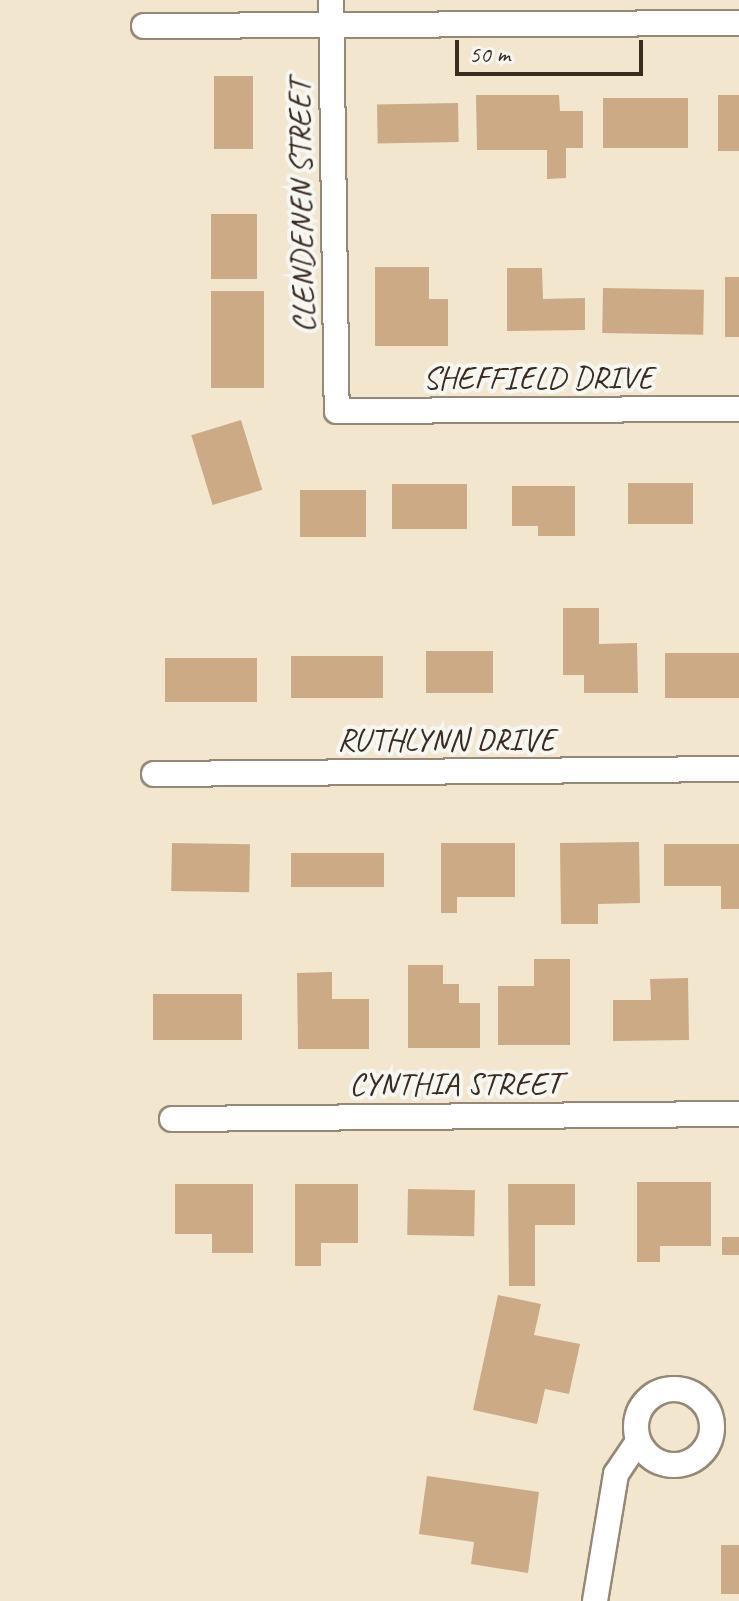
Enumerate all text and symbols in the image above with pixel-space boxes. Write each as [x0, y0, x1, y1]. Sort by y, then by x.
scale bar [459, 24, 647, 74]
text: 50 m [469, 39, 510, 69]
street label: CLENDENEN STREET [281, 79, 323, 333]
street label: SHEFFIELD DRIVE [423, 359, 653, 397]
street label: RUTHLYNN DRIVE [337, 721, 555, 759]
street label: CYNTHIA STREET [349, 1065, 561, 1103]

